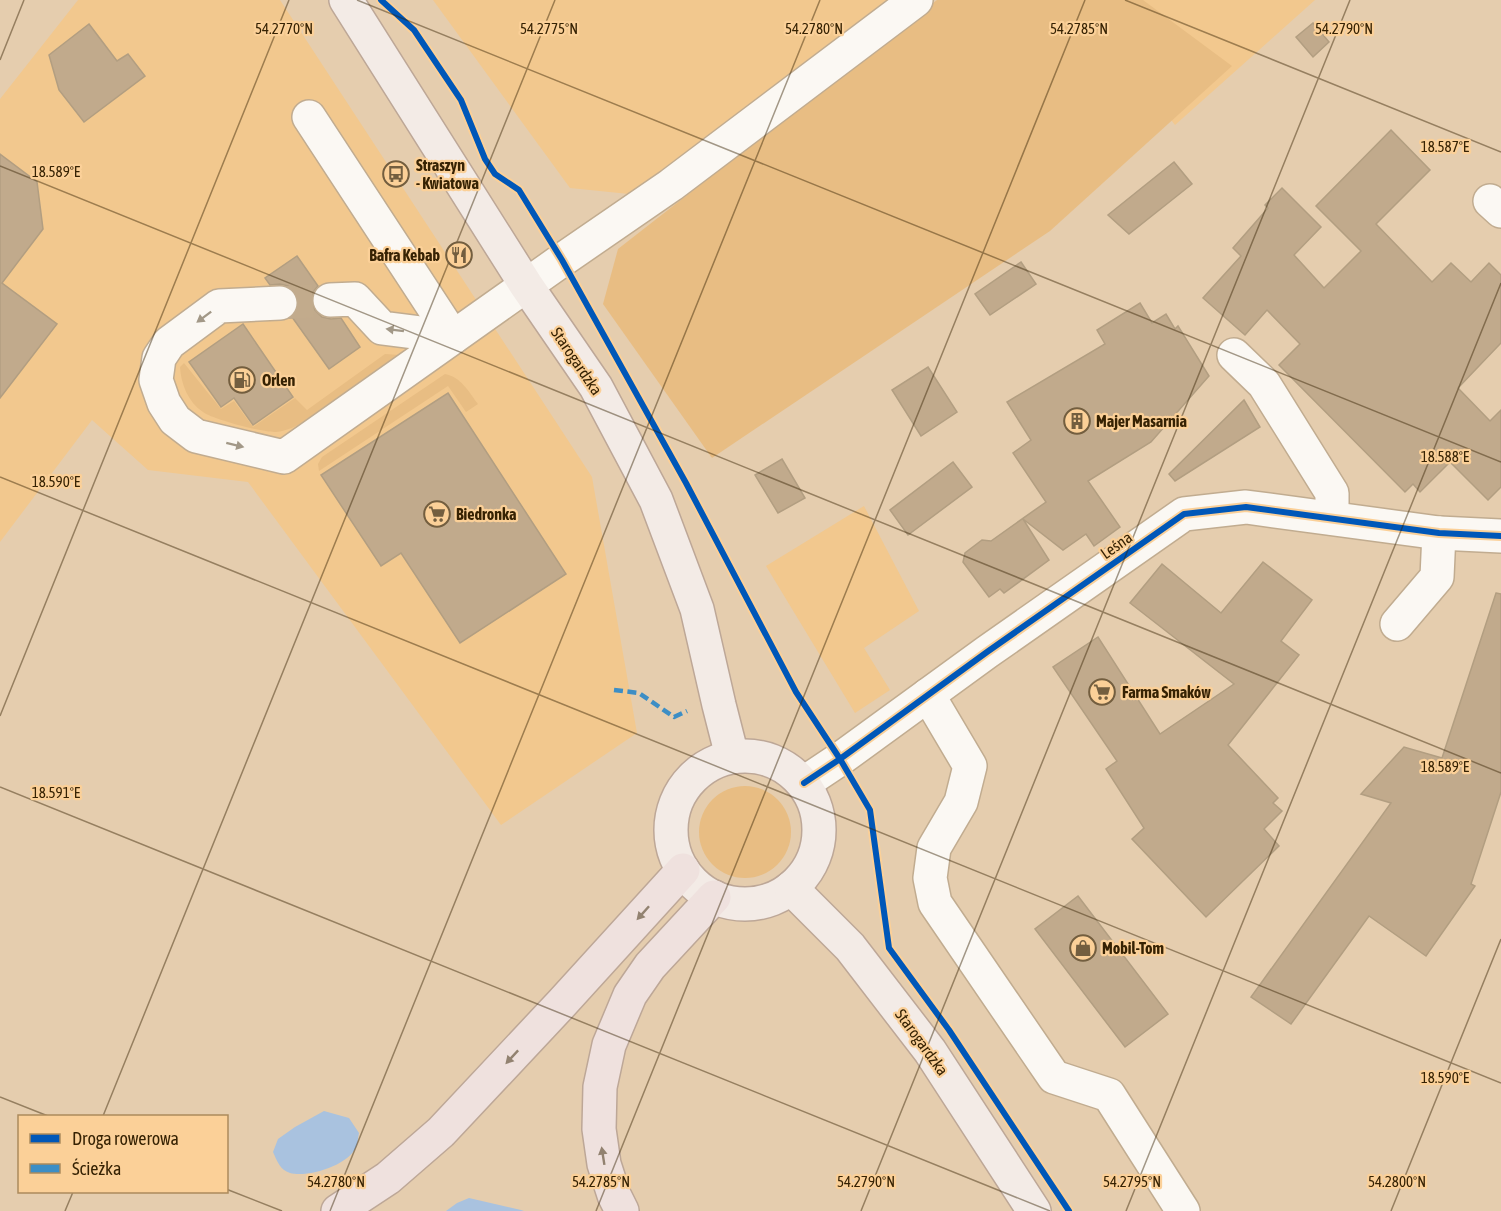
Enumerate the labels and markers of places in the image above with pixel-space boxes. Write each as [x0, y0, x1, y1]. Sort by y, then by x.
place label: Straszyn - Kwiatowa [416, 156, 479, 192]
bus stop icon: Straszyn - Kwiatowa [381, 159, 411, 189]
restaurant icon: Bafra Kebab [444, 240, 474, 270]
place label: Bafra Kebab [369, 246, 440, 264]
fuel station icon: Orlen [227, 365, 257, 395]
place label: Orlen [262, 371, 295, 389]
building icon: Majer Masarnia [1062, 406, 1092, 436]
place label: Majer Masarnia [1096, 412, 1187, 430]
supermarket icon: Biedronka [422, 499, 452, 529]
place label: Biedronka [456, 505, 517, 523]
supermarket icon: Farma Smaków [1087, 677, 1117, 707]
place label: Farma Smaków [1122, 683, 1211, 701]
shop icon: Mobil-Tom [1068, 933, 1098, 963]
place label: Mobil-Tom [1102, 939, 1164, 957]

